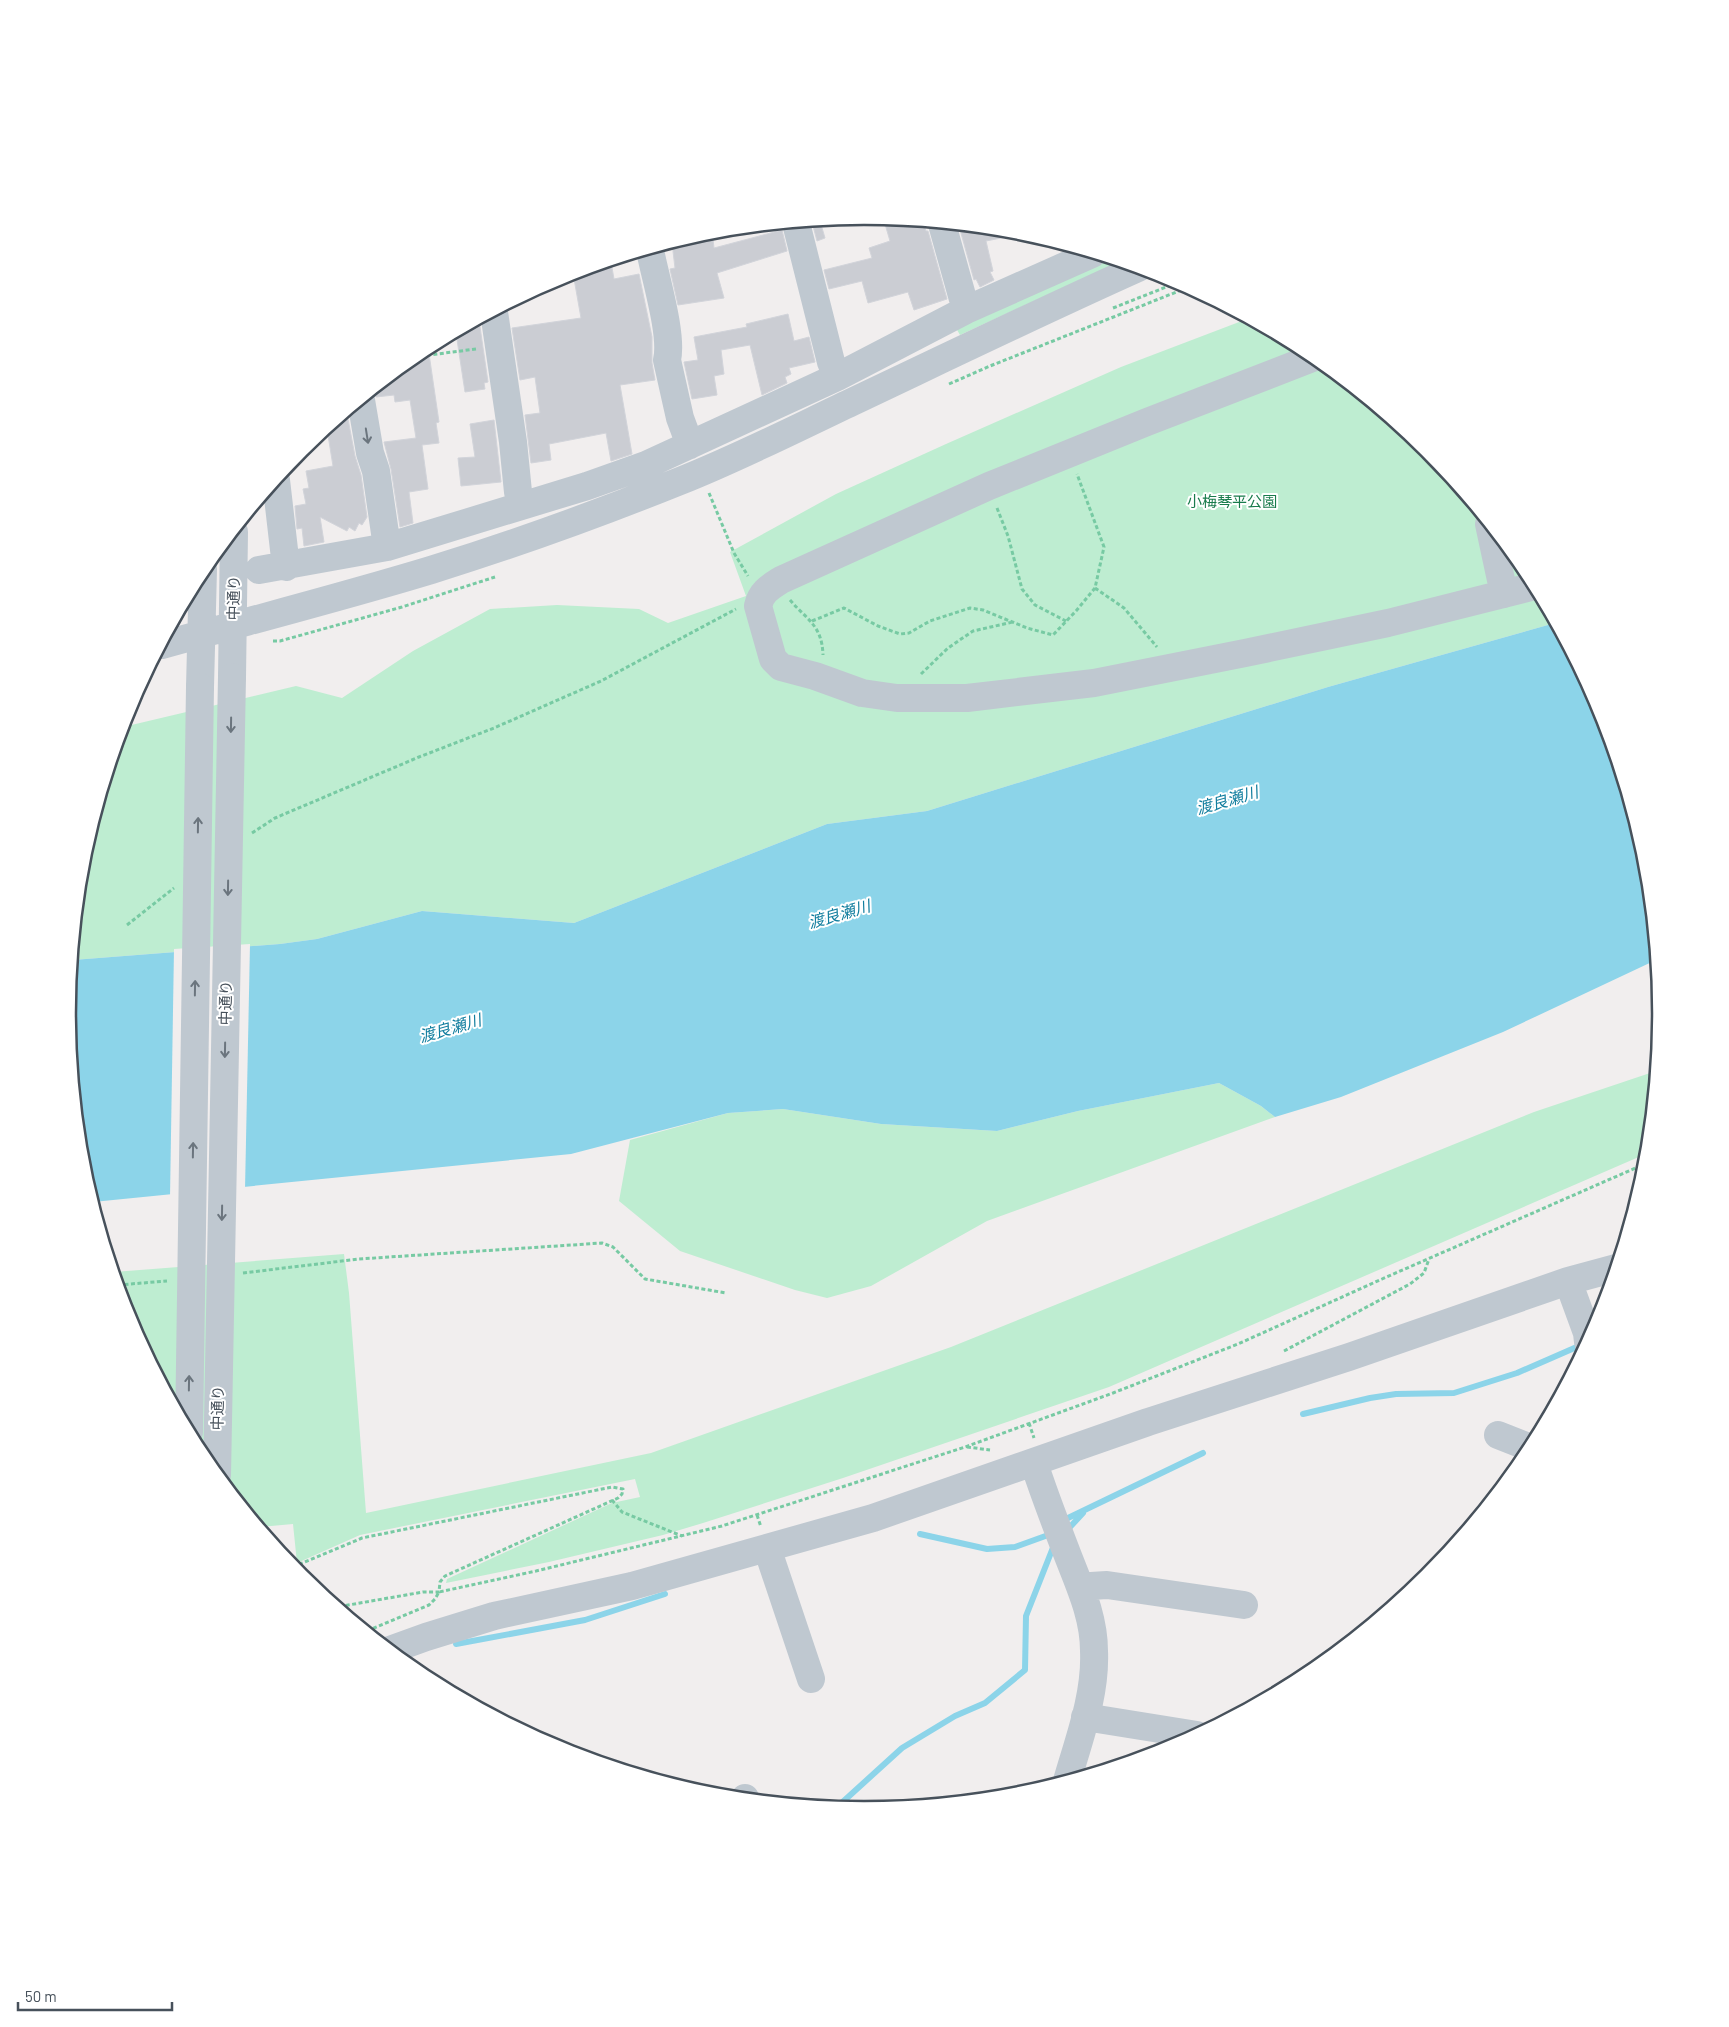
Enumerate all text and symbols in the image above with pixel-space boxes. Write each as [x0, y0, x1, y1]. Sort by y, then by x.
one-way arrow [362, 428, 372, 444]
park label: 小梅琴平公園 [1187, 492, 1277, 510]
street label: 中通り [224, 575, 242, 621]
one-way arrow [226, 717, 236, 733]
water label: 渡良瀬川 [1193, 781, 1262, 817]
one-way arrow [193, 818, 203, 834]
one-way arrow [223, 880, 233, 896]
water label: 渡良瀬川 [805, 895, 874, 931]
one-way arrow [191, 980, 200, 996]
street label: 中通り [216, 980, 234, 1026]
water label: 渡良瀬川 [416, 1009, 485, 1045]
one-way arrow [220, 1042, 230, 1058]
one-way arrow [188, 1143, 198, 1159]
one-way arrow [217, 1204, 227, 1221]
one-way arrow [184, 1375, 194, 1392]
street label: 中通り [208, 1385, 226, 1431]
scale bar [18, 1980, 171, 2012]
text: 50 m [25, 1987, 57, 2005]

